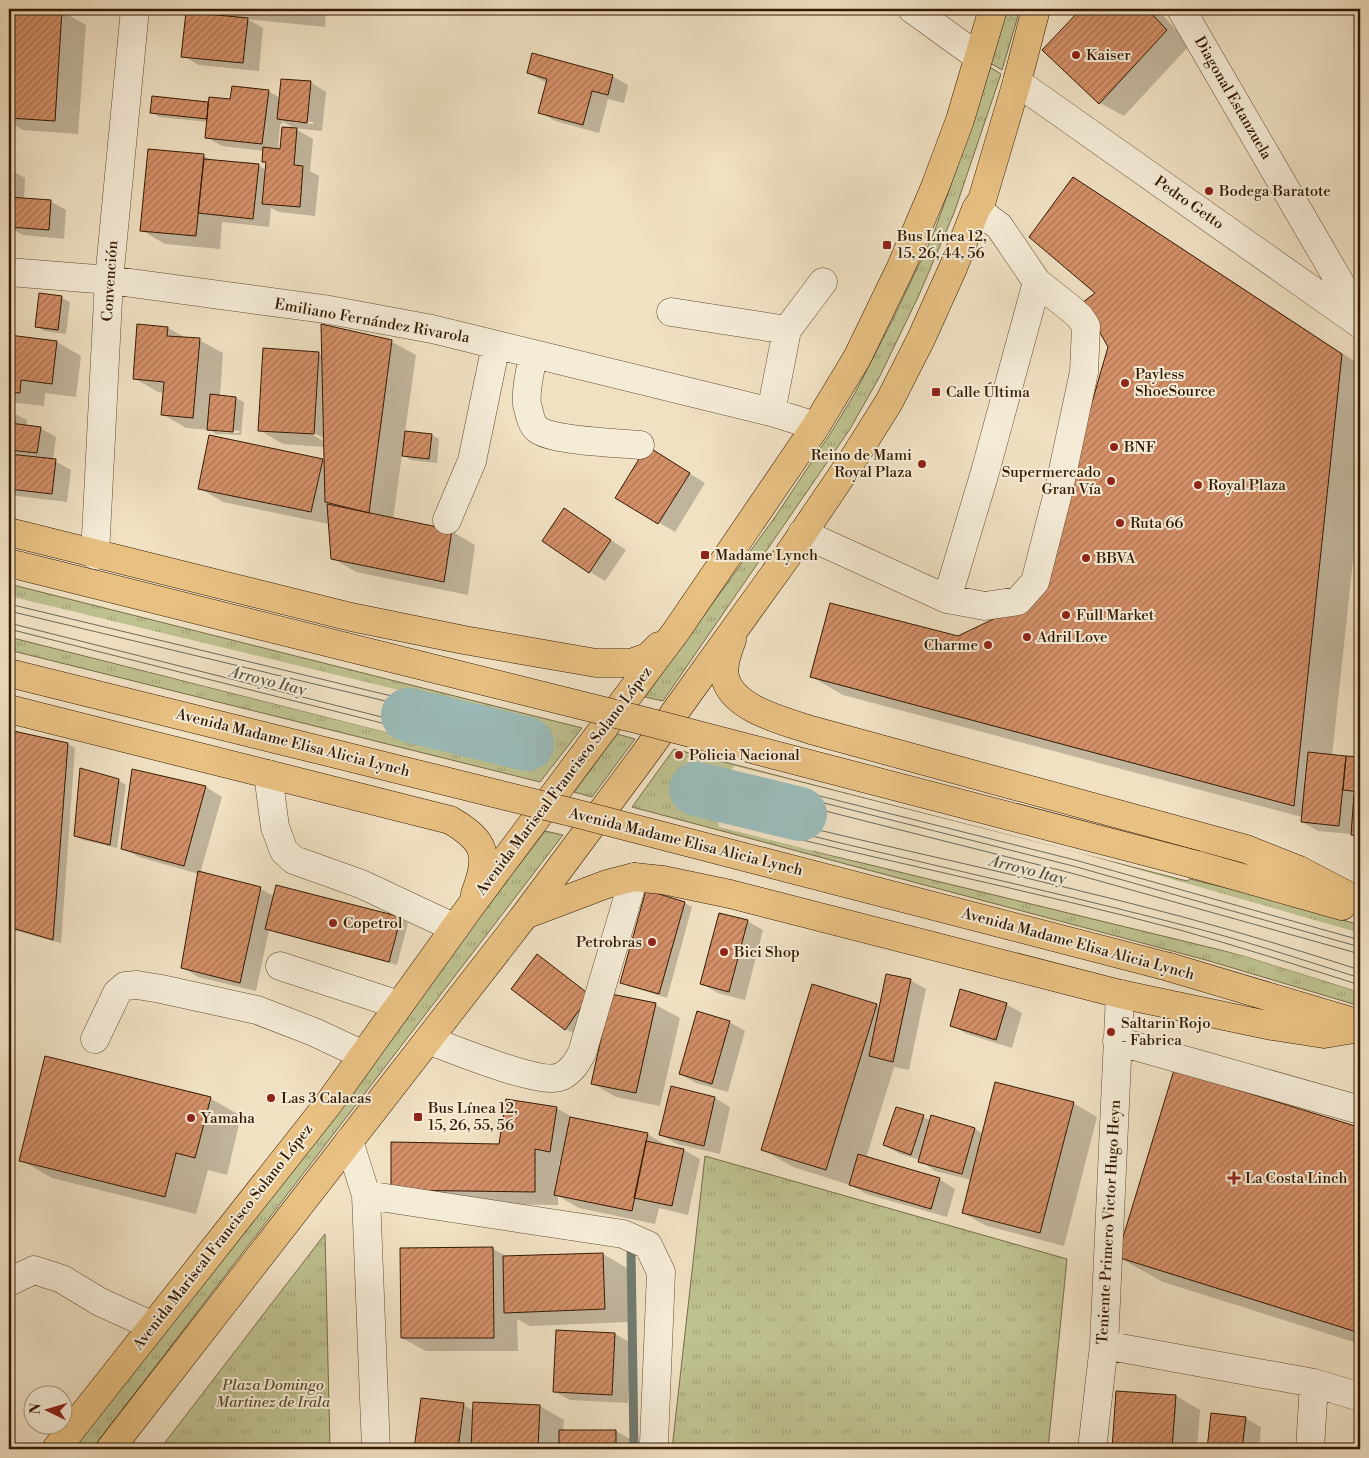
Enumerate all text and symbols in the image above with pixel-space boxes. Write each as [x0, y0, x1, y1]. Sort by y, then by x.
street label: Diagonal Estanzuela [1190, 33, 1276, 163]
place label: Kaiser [1086, 46, 1131, 65]
marker: Kaiser [1070, 49, 1082, 61]
street label: Pedro Getto [1150, 172, 1228, 234]
place label: Bodega Baratote [1218, 182, 1331, 201]
marker: Bodega Baratote [1203, 185, 1215, 197]
place label: Bus Línea 12, 15, 26, 44, 56 [896, 227, 987, 263]
marker: Bus Línea 12, 15, 26, 44, 56 [881, 239, 893, 251]
street label: Convención [98, 240, 122, 322]
street label: Emiliano Fernández Rivarola [273, 294, 472, 348]
place label: Payless ShoeSource [1135, 365, 1216, 401]
marker: Payless ShoeSource [1119, 377, 1131, 389]
place label: Calle Última [946, 382, 1030, 402]
marker: Calle Última [930, 386, 942, 398]
place label: BNF [1123, 438, 1156, 457]
marker: BNF [1108, 441, 1120, 453]
place label: Reino de Mami Royal Plaza [811, 446, 912, 482]
marker: Reino de Mami Royal Plaza [916, 458, 928, 470]
place label: Supermercado Gran Vía [1002, 463, 1101, 499]
marker: Supermercado Gran Vía [1105, 475, 1117, 487]
place label: Royal Plaza [1208, 476, 1286, 495]
marker: Royal Plaza [1192, 479, 1204, 491]
place label: Ruta 66 [1130, 514, 1183, 533]
marker: Ruta 66 [1114, 517, 1126, 529]
place label: Madame Lynch [715, 546, 818, 565]
marker: Madame Lynch [699, 549, 711, 561]
place label: BBVA [1095, 549, 1136, 568]
marker: BBVA [1080, 552, 1092, 564]
place label: Full Market [1076, 606, 1155, 625]
marker: Full Market [1060, 609, 1072, 621]
place label: Adril Love [1036, 628, 1108, 647]
marker: Adril Love [1021, 631, 1033, 643]
place label: Charme [924, 636, 978, 655]
marker: Charme [982, 639, 994, 651]
water label: Arroyo Itay [226, 661, 309, 700]
street label: Avenida Mariscal Francisco Solano López [471, 663, 656, 900]
street label: Avenida Madame Elisa Alicia Lynch [173, 704, 412, 781]
place label: Policia Nacional [689, 746, 800, 765]
marker: Policia Nacional [673, 749, 685, 761]
street label: Avenida Madame Elisa Alicia Lynch [566, 803, 805, 880]
water label: Arroyo Itay [986, 850, 1069, 889]
street label: Avenida Madame Elisa Alicia Lynch [959, 903, 1197, 984]
place label: Copetrol [343, 914, 403, 933]
marker: Copetrol [327, 917, 339, 929]
place label: Petrobras [576, 933, 642, 952]
marker: Petrobras [646, 936, 658, 948]
place label: Bici Shop [733, 943, 800, 962]
marker: Bici Shop [718, 946, 730, 958]
place label: Saltarin Rojo - Fabrica [1121, 1014, 1211, 1050]
marker: Saltarin Rojo - Fabrica [1105, 1026, 1117, 1038]
place label: Las 3 Calacas [281, 1089, 371, 1108]
marker: Las 3 Calacas [265, 1092, 277, 1104]
place label: Bus Línea 12, 15, 26, 55, 56 [427, 1099, 518, 1135]
street label: Teniente Primero Victor Hugo Heyn [1093, 1099, 1125, 1345]
place label: Yamaha [200, 1109, 255, 1128]
marker: Bus Línea 12, 15, 26, 55, 56 [412, 1111, 424, 1123]
marker: Yamaha [185, 1112, 197, 1124]
street label: Avenida Mariscal Francisco Solano López [128, 1120, 317, 1355]
place label: La Costa Linch [1245, 1169, 1348, 1188]
marker: La Costa Linch [1227, 1171, 1241, 1185]
park label: Plaza Domingo Martinez de Irala [216, 1376, 331, 1412]
north arrow [22, 1386, 72, 1436]
text: N [27, 1403, 45, 1415]

